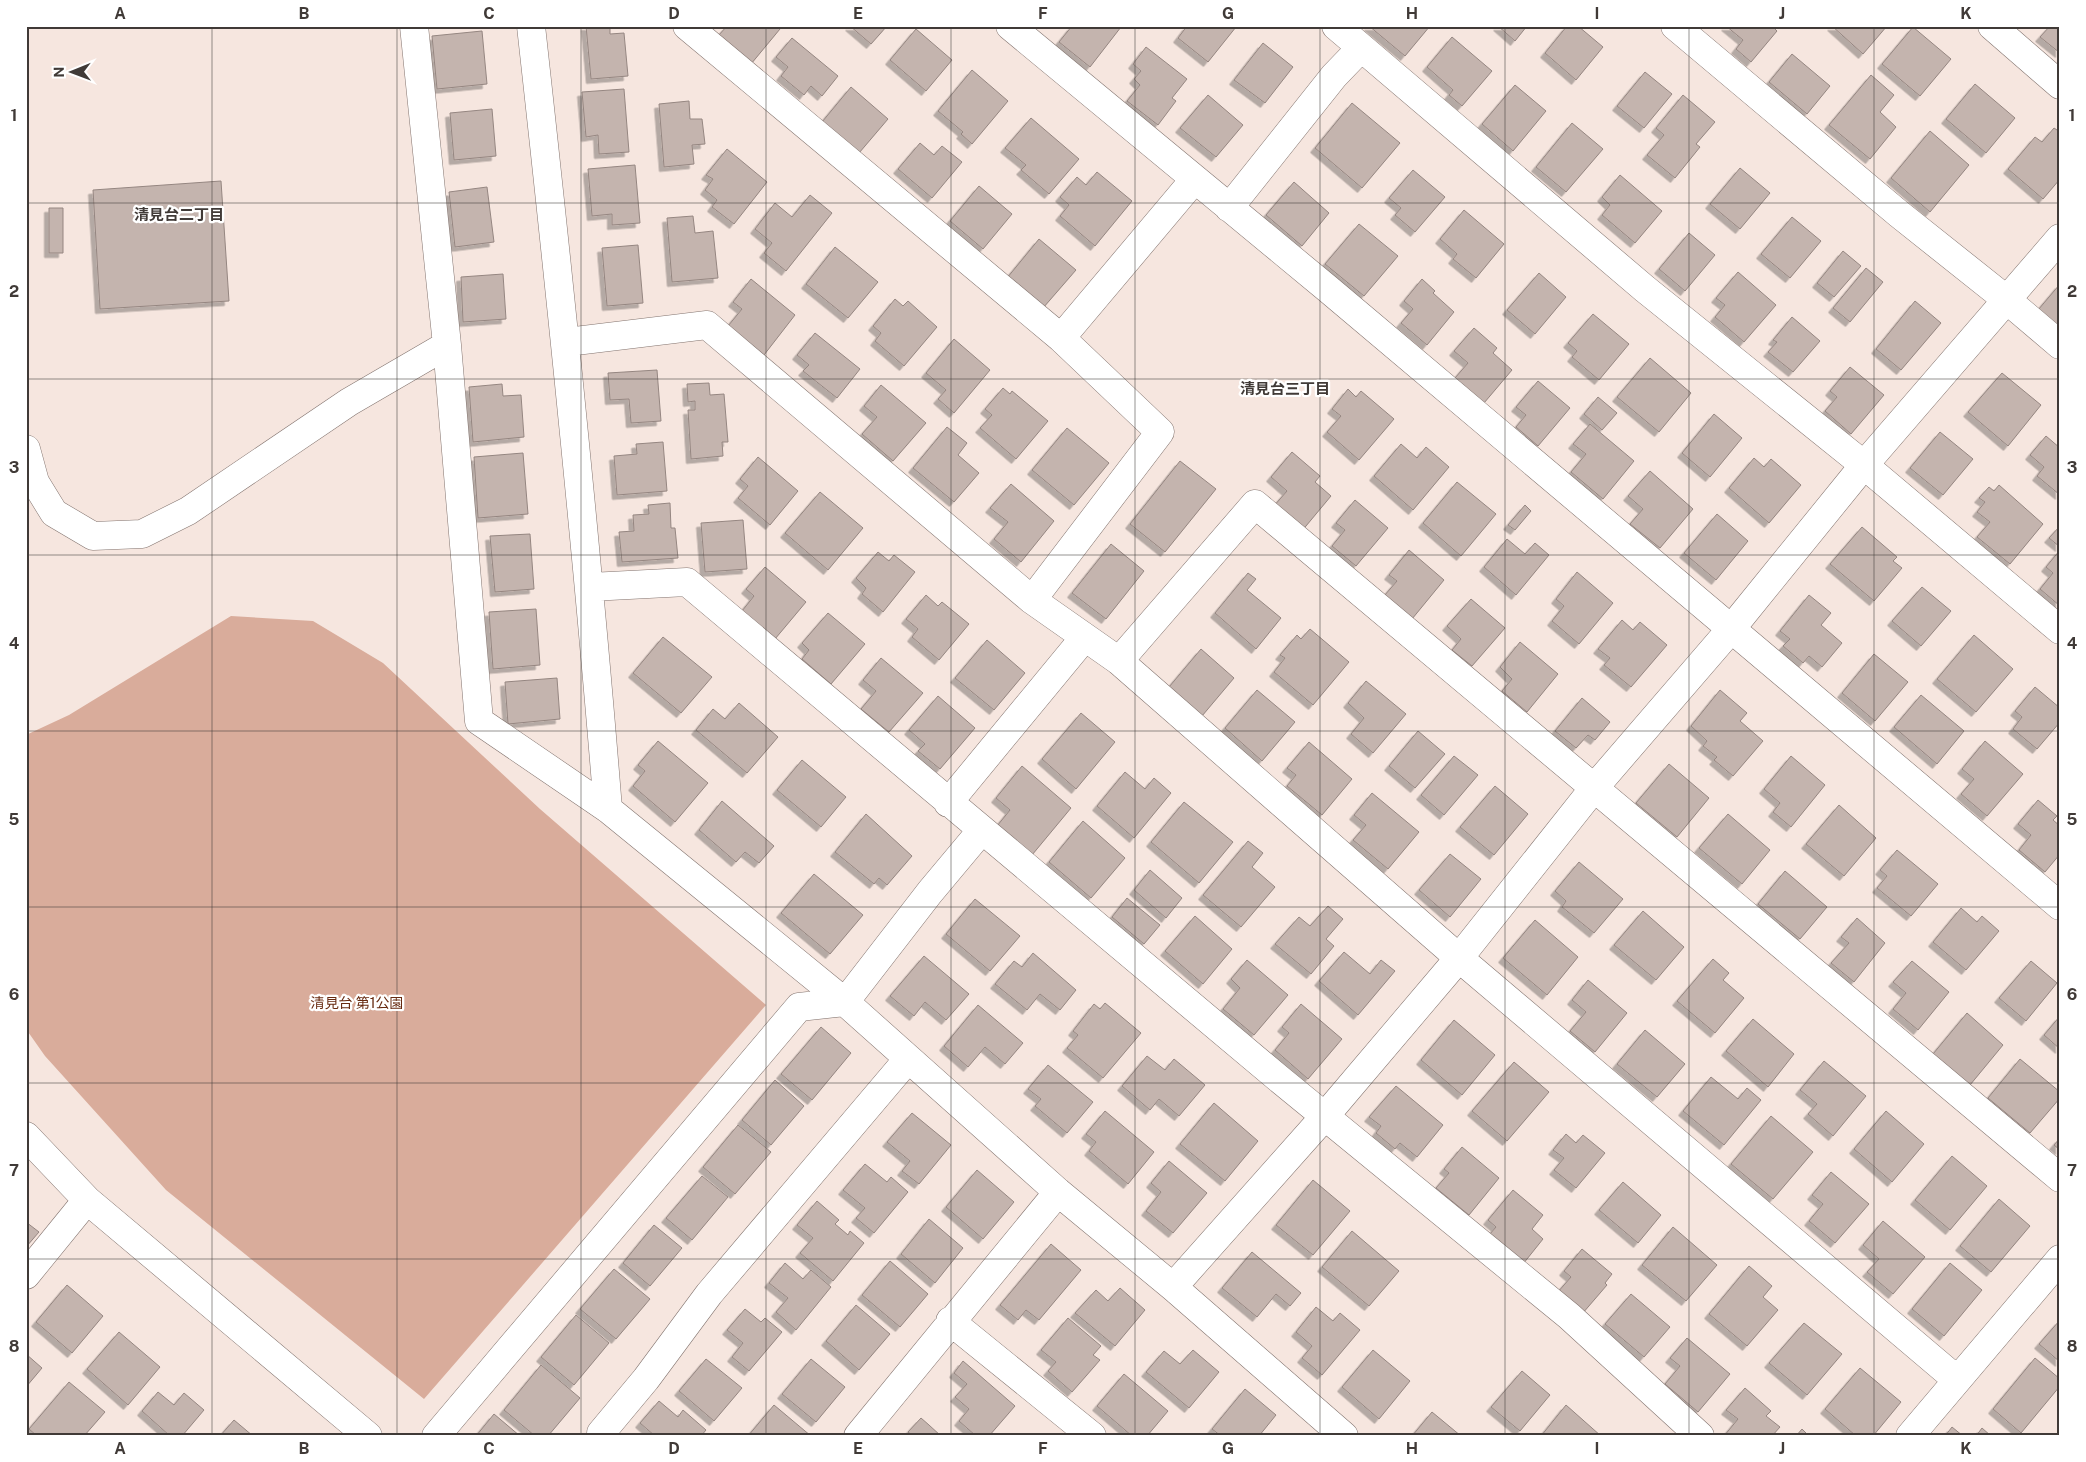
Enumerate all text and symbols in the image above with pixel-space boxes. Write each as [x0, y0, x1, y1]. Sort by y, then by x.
text: A [114, 4, 126, 23]
text: B [299, 4, 310, 23]
text: C [483, 4, 495, 23]
text: D [668, 4, 680, 23]
text: E [853, 4, 863, 23]
text: F [1038, 4, 1048, 23]
text: G [1222, 4, 1234, 23]
text: H [1406, 4, 1418, 23]
text: I [1595, 4, 1599, 23]
text: J [1779, 4, 1785, 23]
text: K [1960, 4, 1972, 23]
north arrow [48, 48, 98, 98]
text: N [51, 67, 67, 78]
text: 1 [11, 106, 17, 125]
text: 1 [2069, 106, 2075, 125]
district label: 清見台二丁目 [134, 206, 224, 223]
text: 2 [9, 282, 19, 301]
text: 2 [2067, 282, 2077, 301]
district label: 清見台三丁目 [1240, 380, 1330, 397]
text: 3 [9, 458, 19, 477]
text: 3 [2067, 458, 2077, 477]
text: 4 [9, 634, 20, 653]
text: 4 [2067, 634, 2078, 653]
text: 5 [9, 810, 20, 829]
text: 5 [2067, 810, 2078, 829]
text: 6 [9, 985, 19, 1004]
text: 6 [2067, 985, 2077, 1004]
park label: 清見台 第1公園 [310, 995, 404, 1011]
text: 7 [9, 1161, 19, 1180]
text: 7 [2067, 1161, 2077, 1180]
text: 8 [9, 1337, 20, 1356]
text: 8 [2067, 1337, 2078, 1356]
text: A [114, 1439, 126, 1458]
text: B [299, 1439, 310, 1458]
text: C [483, 1439, 495, 1458]
text: D [668, 1439, 680, 1458]
text: E [853, 1439, 863, 1458]
text: F [1038, 1439, 1048, 1458]
text: G [1222, 1439, 1234, 1458]
text: H [1406, 1439, 1418, 1458]
text: I [1595, 1439, 1599, 1458]
text: J [1779, 1439, 1785, 1458]
text: K [1960, 1439, 1972, 1458]

